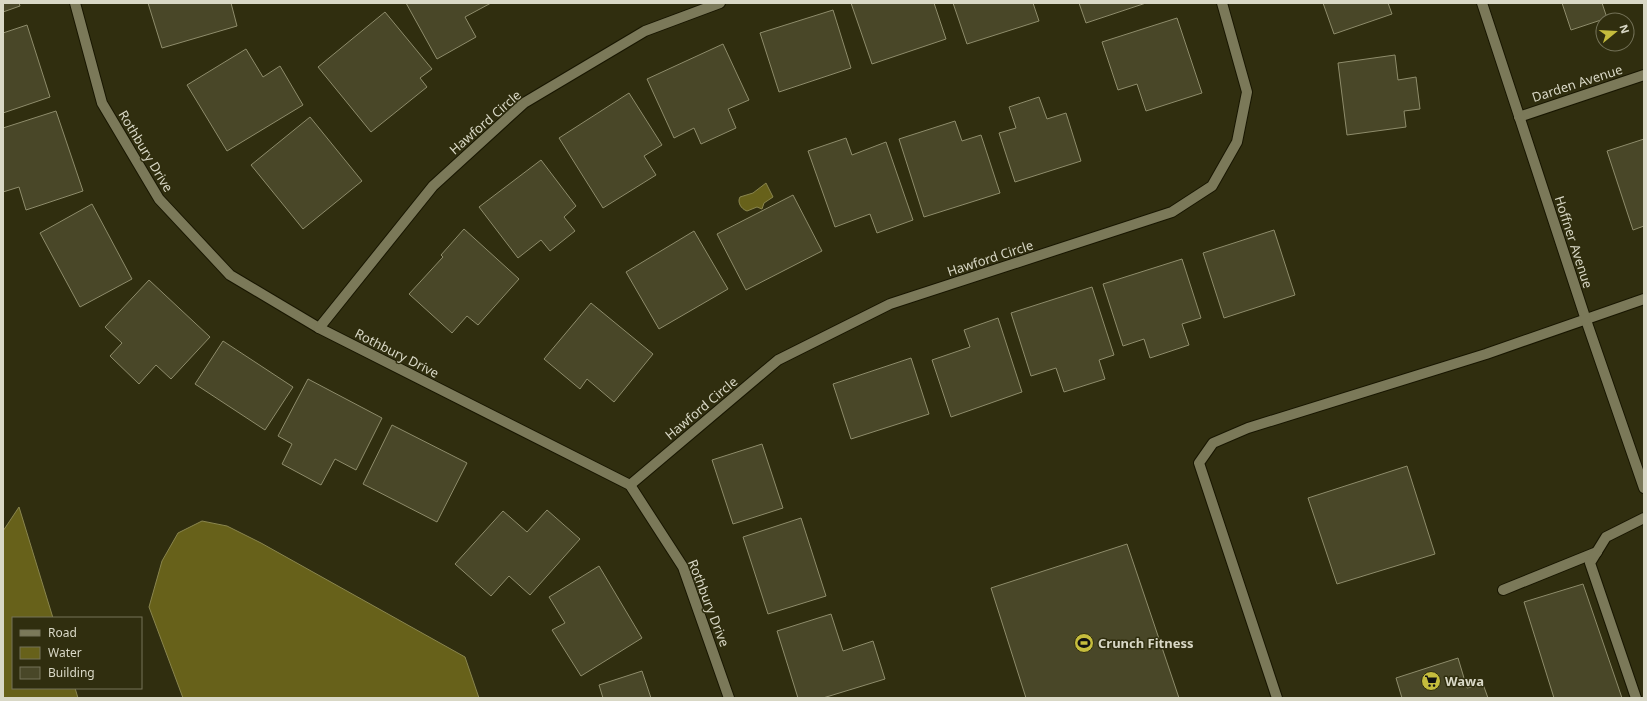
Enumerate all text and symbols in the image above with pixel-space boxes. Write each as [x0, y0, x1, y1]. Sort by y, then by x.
north arrow [1595, 12, 1635, 52]
text: N [1616, 22, 1634, 35]
street label: Darden Avenue [1529, 60, 1625, 106]
street label: Hawford Circle [445, 86, 525, 158]
street label: Rothbury Drive [115, 107, 177, 195]
street label: Hoffner Avenue [1551, 193, 1597, 291]
street label: Hawford Circle [945, 236, 1035, 280]
street label: Rothbury Drive [352, 324, 442, 382]
street label: Hawford Circle [661, 372, 741, 444]
street label: Rothbury Drive [684, 557, 734, 649]
legend [12, 617, 142, 689]
text: Road [48, 624, 77, 641]
sports icon: Crunch Fitness [1073, 632, 1095, 654]
place label: Crunch Fitness [1098, 634, 1194, 652]
text: Water [48, 644, 82, 661]
text: Building [48, 664, 95, 681]
supermarket icon: Wawa [1420, 670, 1442, 692]
place label: Wawa [1445, 672, 1484, 690]

